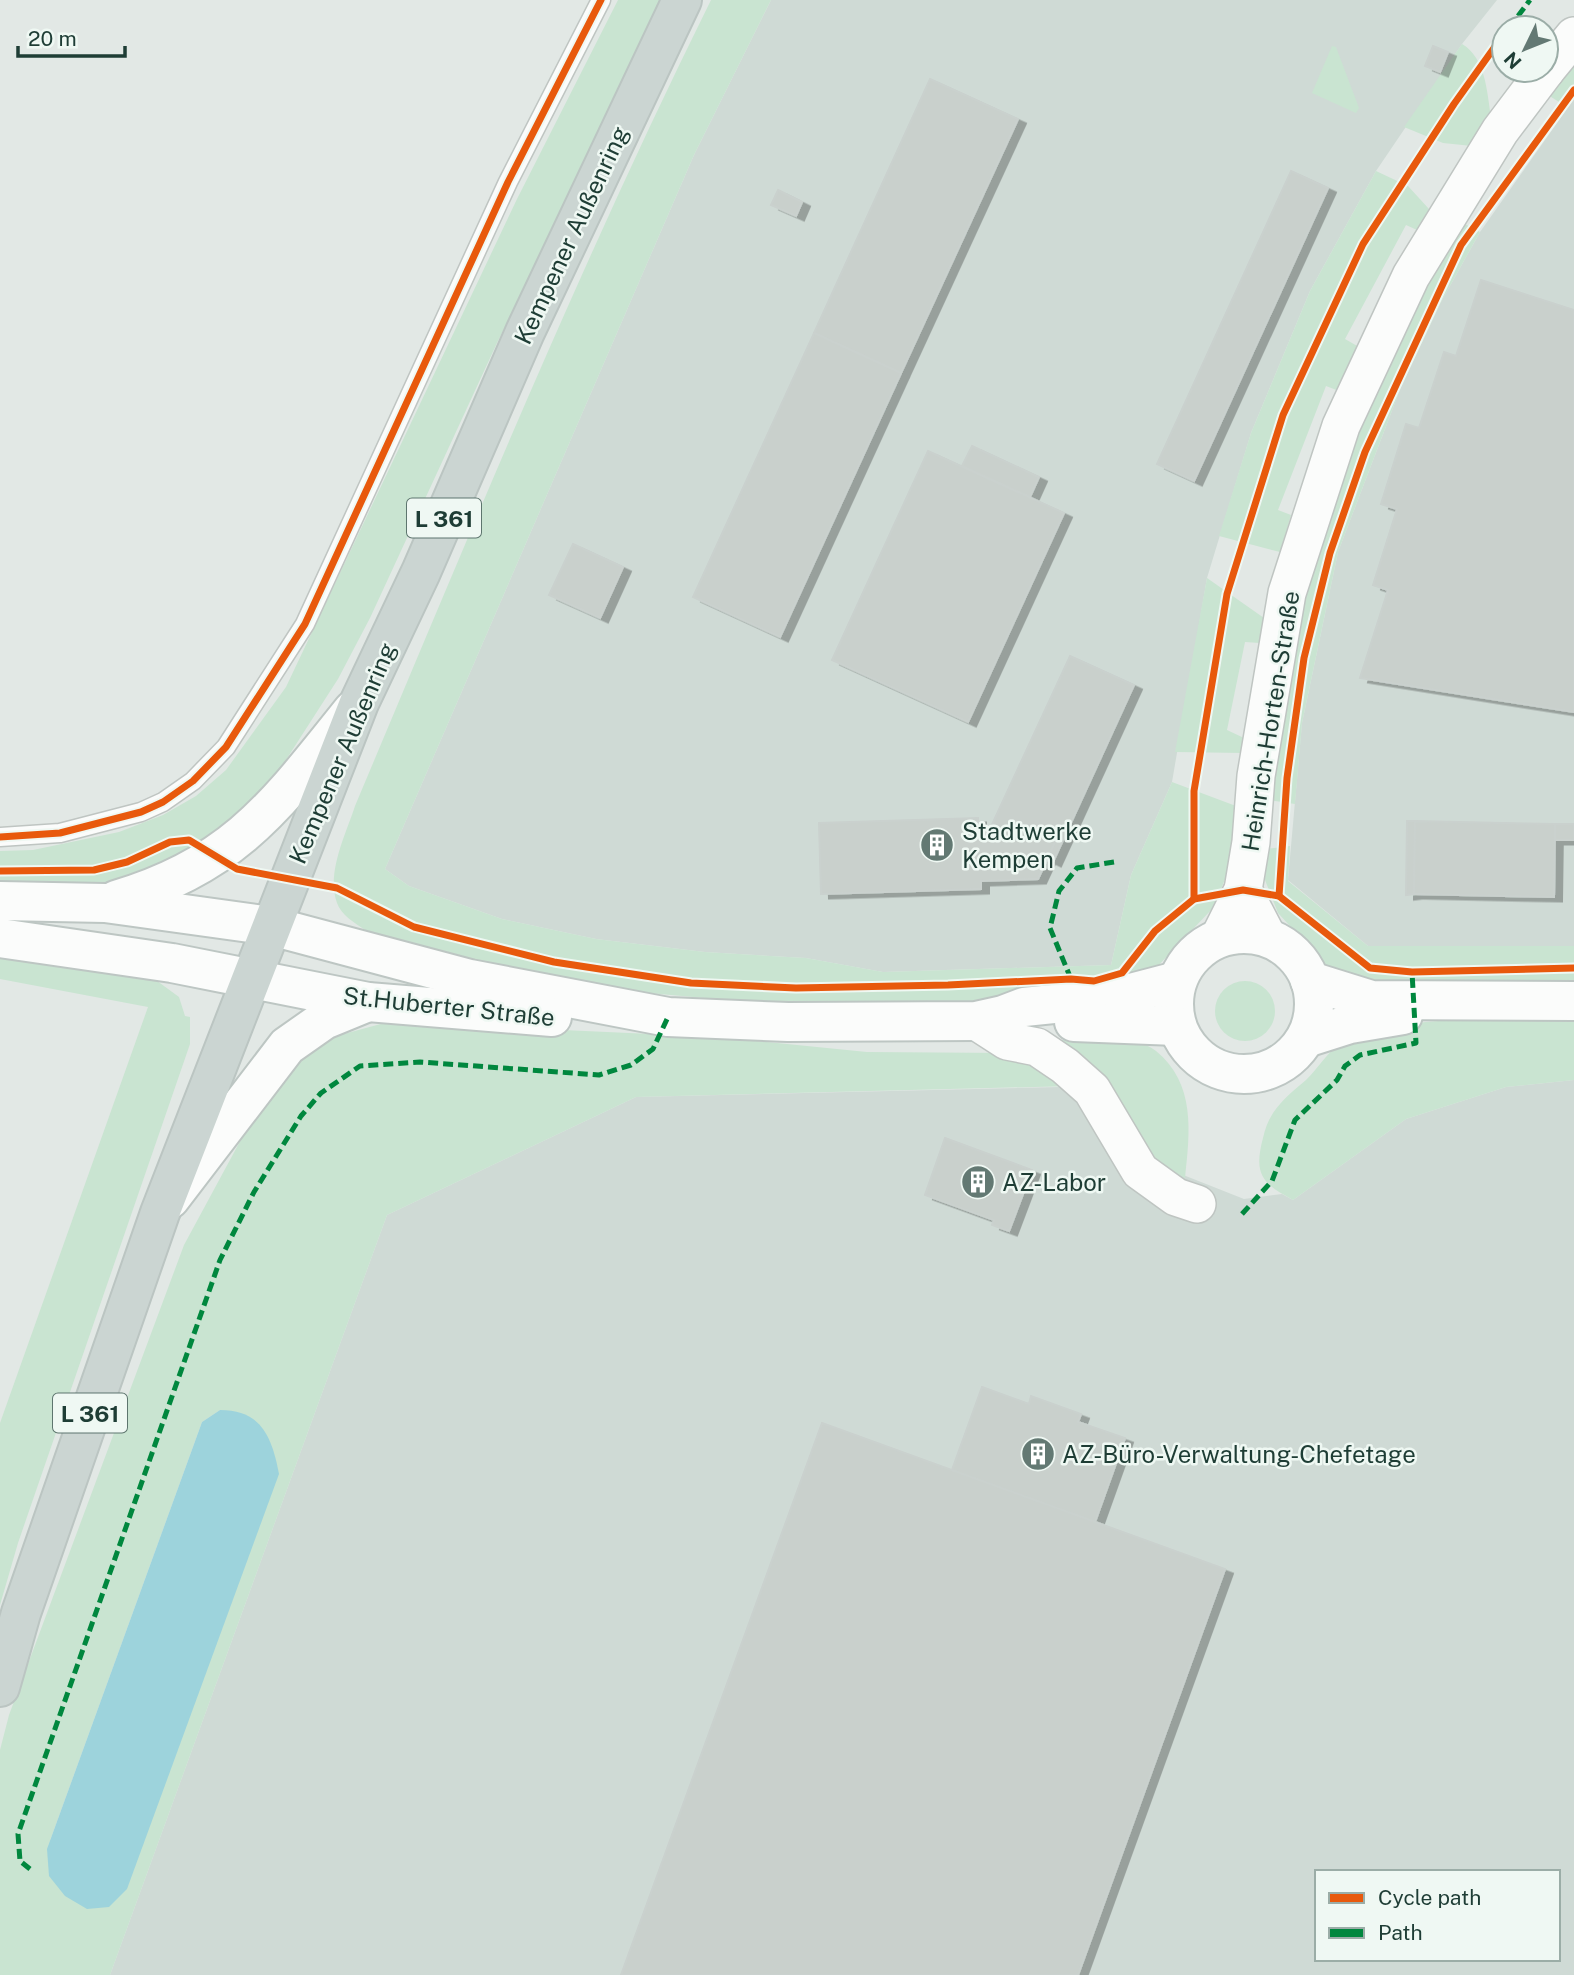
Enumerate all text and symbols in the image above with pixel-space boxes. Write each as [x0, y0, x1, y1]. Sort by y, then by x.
scale bar [18, 14, 124, 58]
north arrow [1490, 14, 1560, 84]
text: 20 m [28, 26, 77, 51]
text: N [1499, 48, 1526, 74]
street label: Kempener Außenring [508, 122, 634, 348]
road number: L 361 [407, 498, 481, 538]
street label: Heinrich-Horten-Straße [1236, 589, 1304, 853]
street label: Kempener Außenring [283, 638, 401, 868]
place label: Stadtwerke Kempen [962, 817, 1092, 873]
building icon: Stadtwerke Kempen [918, 826, 956, 864]
street label: St.Huberter Straße [342, 981, 556, 1031]
building icon: AZ-Labor [959, 1163, 997, 1201]
place label: AZ-Labor [1002, 1168, 1106, 1196]
road number: L 361 [53, 1394, 127, 1432]
building icon: AZ-Büro-Verwaltung-Chefetage [1019, 1435, 1057, 1473]
place label: AZ-Büro-Verwaltung-Chefetage [1062, 1440, 1416, 1468]
legend [1315, 1870, 1560, 1961]
text: Cycle path [1378, 1885, 1481, 1910]
text: Path [1378, 1920, 1423, 1945]

